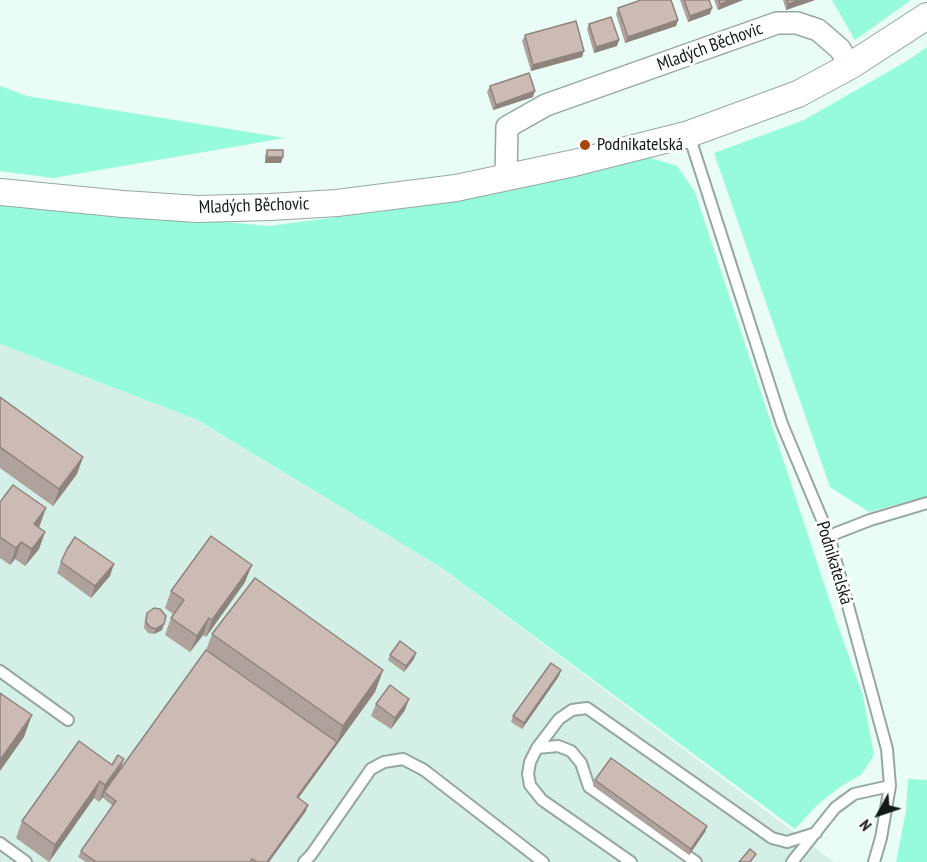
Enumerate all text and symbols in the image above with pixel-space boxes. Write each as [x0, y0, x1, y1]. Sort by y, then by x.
street label: Mladých Běchovic [654, 18, 766, 76]
place label: Podnikatelská [597, 134, 683, 156]
marker: Podnikatelská [578, 138, 592, 152]
street label: Mladých Běchovic [198, 193, 310, 219]
street label: Podnikatelská [811, 519, 857, 607]
north arrow [849, 784, 909, 844]
text: N [855, 816, 876, 835]

